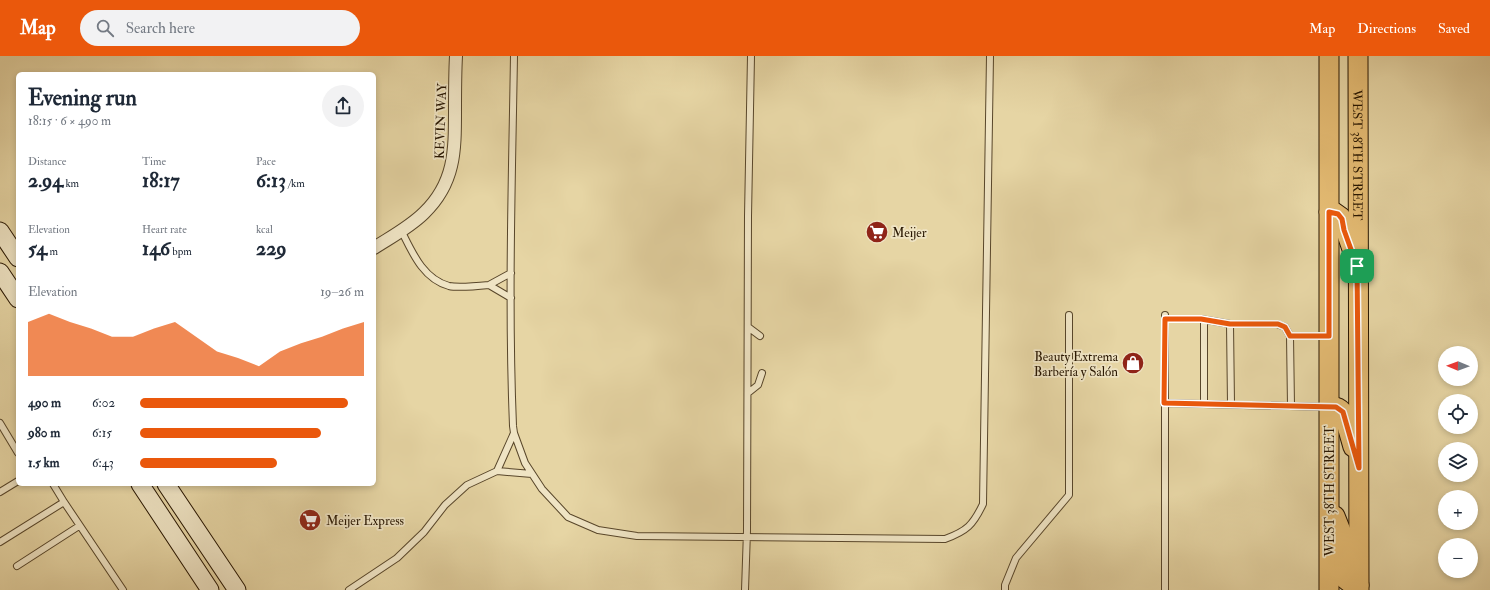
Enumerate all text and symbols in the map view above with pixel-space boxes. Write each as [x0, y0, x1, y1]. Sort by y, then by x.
search box [80, 10, 360, 46]
text: Map [20, 16, 56, 40]
icon: search [94, 17, 116, 39]
text: Search here [126, 19, 195, 38]
text: Map [1309, 20, 1335, 37]
text: Directions [1357, 20, 1416, 37]
text: Saved [1438, 20, 1470, 37]
street label: KEVIN WAY [432, 82, 450, 159]
text: Evening run [28, 84, 137, 112]
button: share [322, 85, 364, 127]
street label: WEST 38TH STREET [1349, 88, 1365, 221]
text: 18:15 · 6 × 490 m [28, 113, 111, 129]
text: Distance [28, 155, 66, 168]
text: Time [142, 155, 166, 168]
text: Pace [256, 155, 276, 168]
text: 2.94 [28, 168, 63, 193]
text: 18:17 [142, 168, 180, 193]
text: 6:13 [256, 168, 286, 193]
text: km [63, 177, 79, 190]
text: /km [286, 177, 305, 190]
supermarket icon: Meijer [864, 219, 890, 245]
text: Elevation [28, 223, 70, 236]
text: Heart rate [142, 223, 187, 236]
text: kcal [256, 223, 273, 236]
place label: Meijer [892, 225, 927, 241]
text: 54 [28, 236, 47, 261]
text: 146 [142, 236, 170, 261]
text: 229 [256, 236, 287, 261]
text: m [47, 245, 58, 258]
text: bpm [170, 245, 192, 258]
pin [1340, 249, 1374, 283]
icon: arrive [1346, 255, 1368, 277]
text: Elevation [28, 284, 78, 300]
text: 19–26 m [320, 284, 364, 300]
north arrow [1438, 346, 1478, 386]
map controls [1438, 346, 1478, 578]
place label: Beauty Extrema Barbería y Salón [1034, 349, 1119, 381]
shop icon: Beauty Extrema Barbería y Salón [1120, 350, 1146, 376]
button: locate [1438, 394, 1478, 434]
text: 490 m [28, 395, 61, 411]
text: 6:02 [92, 395, 115, 411]
text: 980 m [28, 425, 60, 441]
text: 6:15 [92, 425, 112, 441]
street label: WEST 38TH STREET [1322, 425, 1338, 557]
button: layers [1438, 442, 1478, 482]
text: 1.5 km [28, 455, 60, 471]
text: 6:43 [92, 455, 114, 471]
button: + [1438, 490, 1478, 530]
supermarket icon: Meijer Express [297, 507, 323, 533]
place label: Meijer Express [326, 513, 405, 530]
button: − [1438, 538, 1478, 578]

